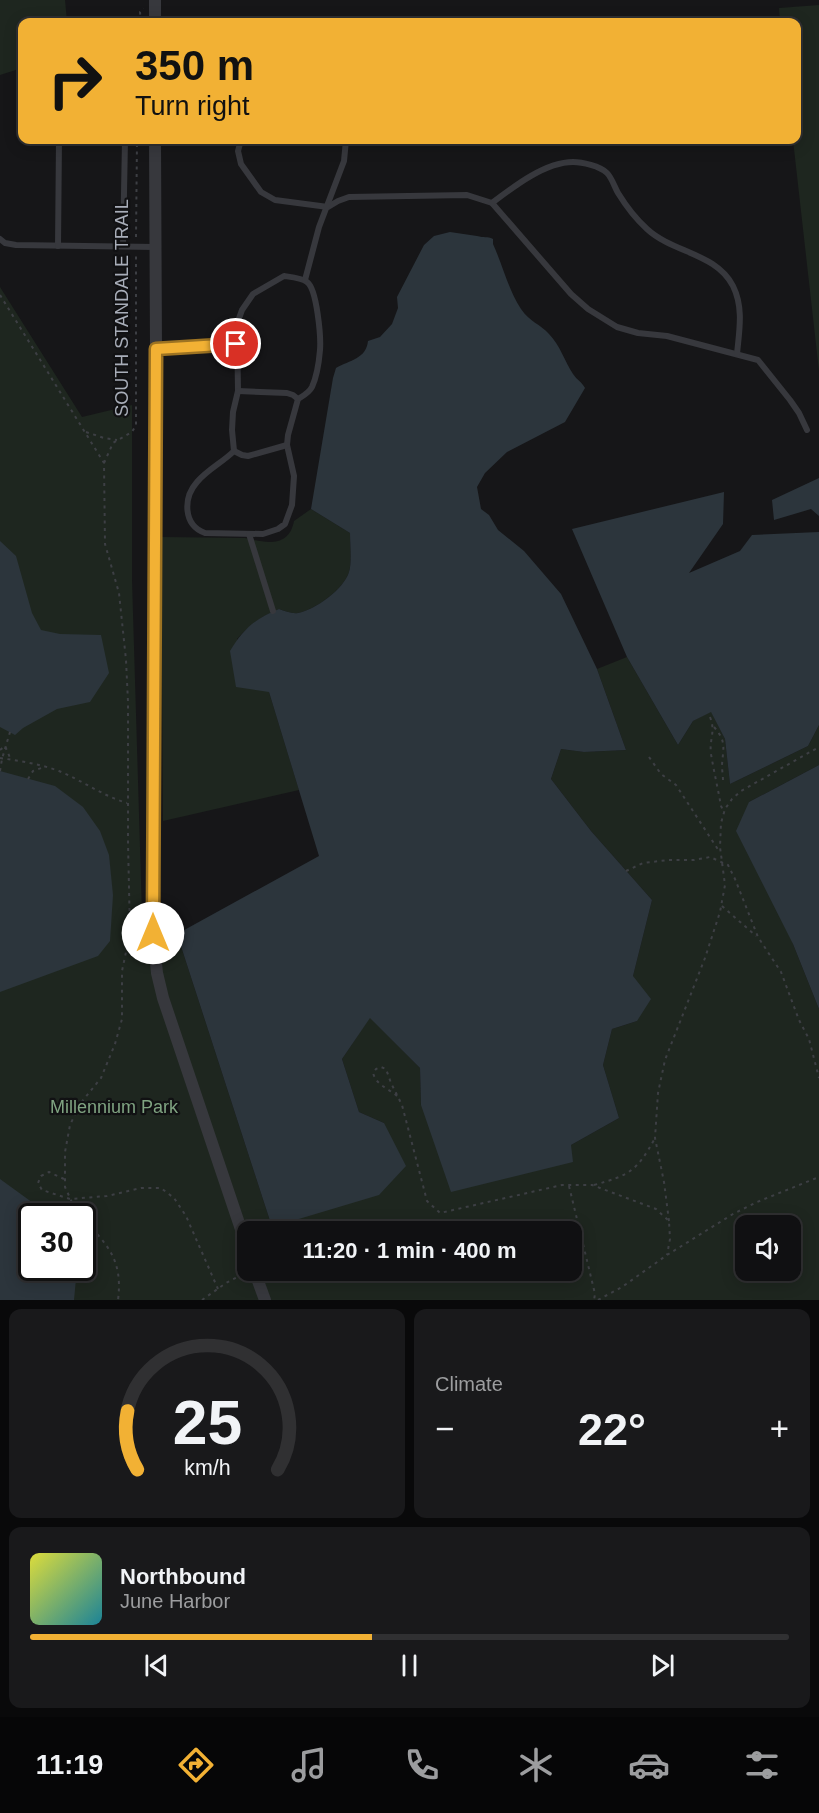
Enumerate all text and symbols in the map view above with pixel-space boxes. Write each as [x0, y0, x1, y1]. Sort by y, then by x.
icon: right [36, 42, 114, 120]
text: 350 m [135, 42, 254, 89]
text: Turn right [135, 91, 250, 121]
street label: SOUTH STANDALE TRAIL [112, 199, 132, 417]
pin [210, 318, 261, 369]
icon: arrive [219, 327, 252, 360]
position arrow [121, 901, 185, 965]
park label: Millennium Park [50, 1097, 179, 1117]
speed limit sign: 30 [18, 1203, 96, 1281]
map controls [735, 1215, 801, 1281]
button: sound [735, 1215, 801, 1281]
text: 11:20 · 1 min · 400 m [303, 1238, 517, 1263]
text: Climate [435, 1373, 503, 1395]
text: 25 [172, 1388, 242, 1457]
text: 22° [578, 1404, 646, 1455]
text: − [435, 1410, 454, 1447]
text: + [770, 1410, 789, 1447]
text: km/h [184, 1457, 230, 1481]
text: Northbound [120, 1564, 246, 1589]
text: June Harbor [120, 1590, 230, 1612]
icon: previous [140, 1649, 173, 1682]
icon: pause [393, 1649, 426, 1682]
icon: next [646, 1649, 679, 1682]
icon: directions [175, 1744, 217, 1786]
icon: music [288, 1744, 330, 1786]
icon: phone [401, 1744, 443, 1786]
icon: climate [515, 1744, 557, 1786]
icon: car [628, 1744, 670, 1786]
icon: filters [741, 1744, 783, 1786]
text: 11:19 [36, 1750, 103, 1780]

